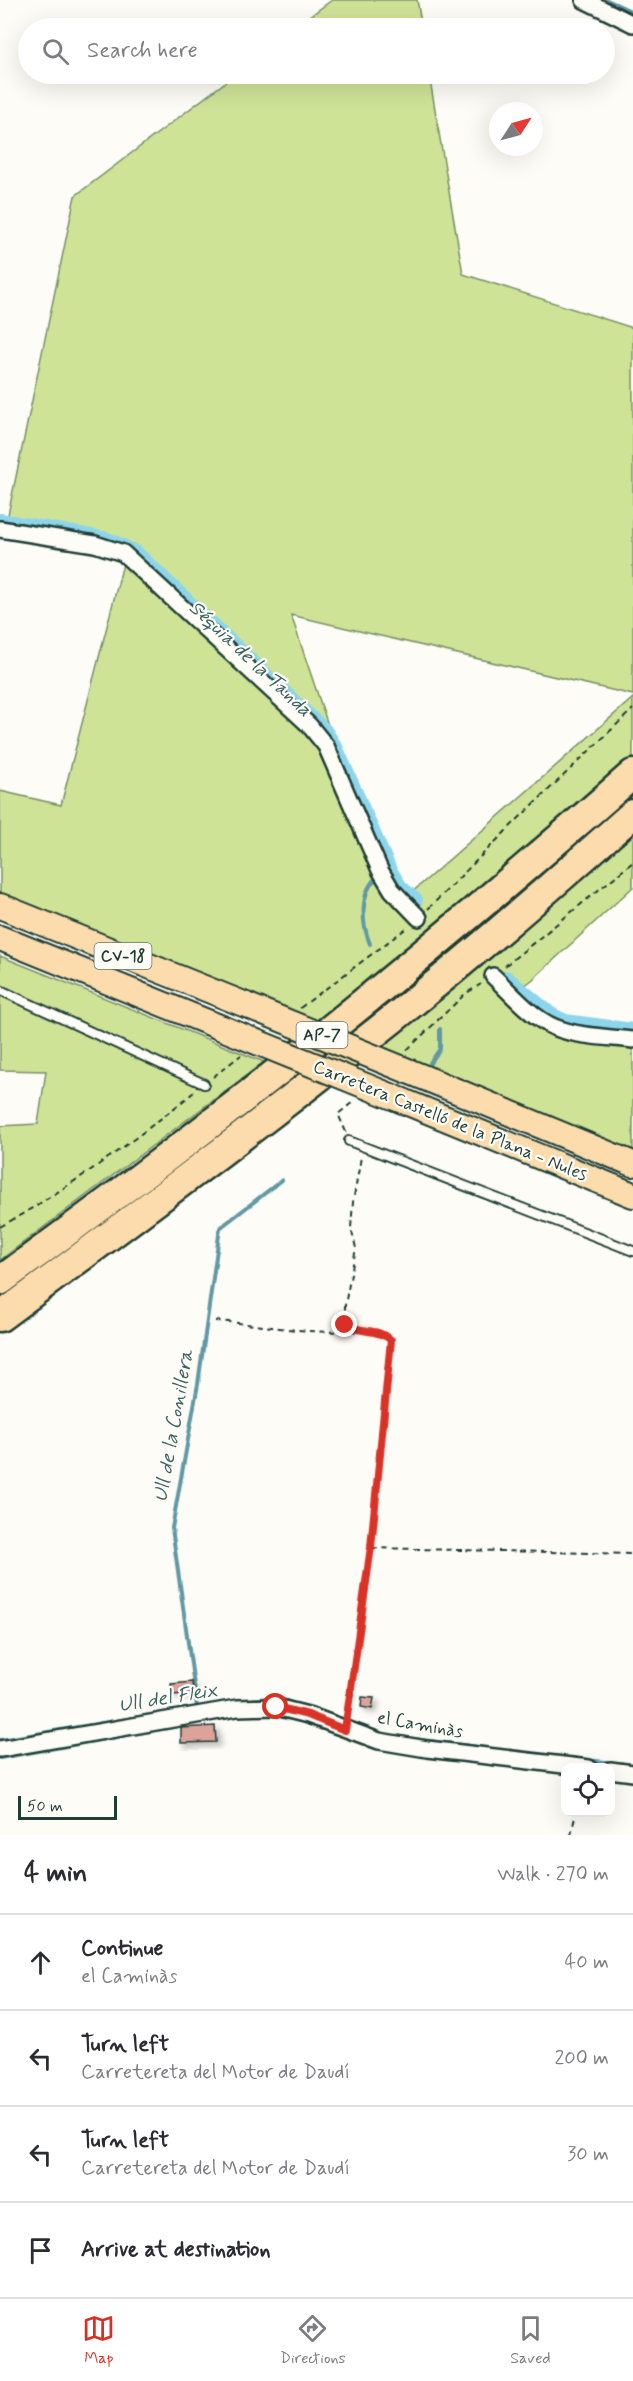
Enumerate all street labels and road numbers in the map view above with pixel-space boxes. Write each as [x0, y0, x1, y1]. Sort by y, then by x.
road number: CV-18 [94, 943, 152, 969]
road number: AP-7 [296, 1022, 348, 1048]
street label: Carretera Castelló de la Plana - Nules [309, 1055, 591, 1187]
street label: el Caminàs [375, 1706, 465, 1744]

